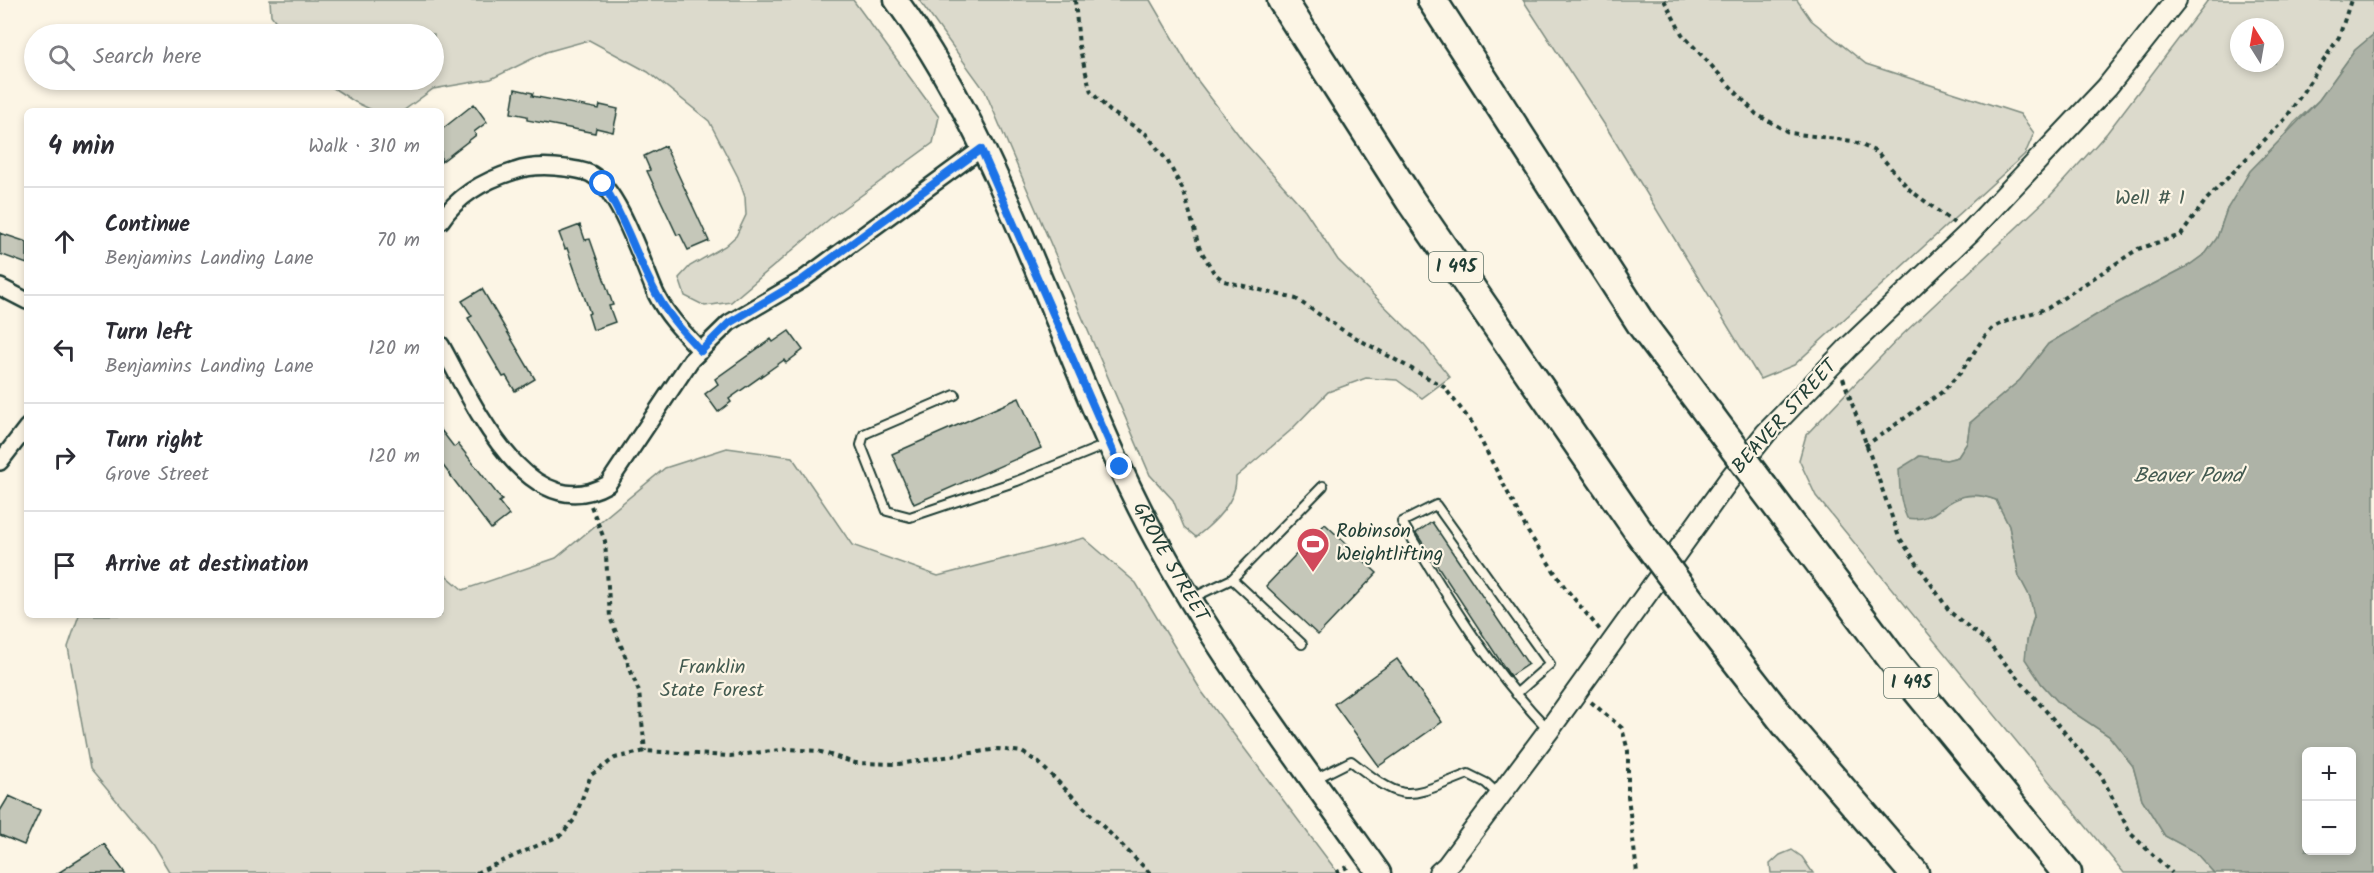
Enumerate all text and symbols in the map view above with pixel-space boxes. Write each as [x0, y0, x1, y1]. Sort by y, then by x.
north arrow [2230, 18, 2284, 72]
search box [24, 24, 444, 90]
text: Search here [93, 40, 201, 75]
icon: search [45, 41, 78, 74]
text: 4 min [48, 126, 115, 168]
text: Walk · 310 m [308, 131, 420, 163]
route start [589, 170, 615, 196]
park label: Well # 1 [2115, 183, 2185, 215]
text: Continue [105, 208, 190, 243]
icon: ahead [48, 225, 81, 258]
text: 70 m [377, 225, 420, 257]
text: Benjamins Landing Lane [105, 243, 314, 275]
road number: I 495 [1429, 252, 1483, 282]
text: Turn left [105, 316, 192, 351]
icon: left [48, 333, 81, 366]
text: 120 m [368, 333, 420, 365]
street label: BEAVER STREET [1724, 350, 1847, 482]
text: Benjamins Landing Lane [105, 351, 314, 383]
text: Turn right [105, 424, 203, 459]
icon: right [48, 441, 81, 474]
text: 120 m [368, 441, 420, 473]
route end [1106, 453, 1132, 479]
text: Grove Street [105, 459, 209, 491]
water label: Beaver Pond [2134, 460, 2247, 493]
street label: GROVE STREET [1123, 497, 1218, 631]
place label: Robinson Weightlifting [1336, 516, 1443, 571]
sports icon: Robinson Weightlifting [1295, 526, 1331, 573]
text: Arrive at destination [105, 548, 308, 583]
icon: arrive [48, 549, 81, 582]
park label: Franklin State Forest [660, 652, 764, 707]
road number: I 495 [1884, 668, 1938, 698]
map controls [2302, 747, 2356, 855]
button: + [2302, 747, 2356, 801]
button: − [2302, 801, 2356, 855]

